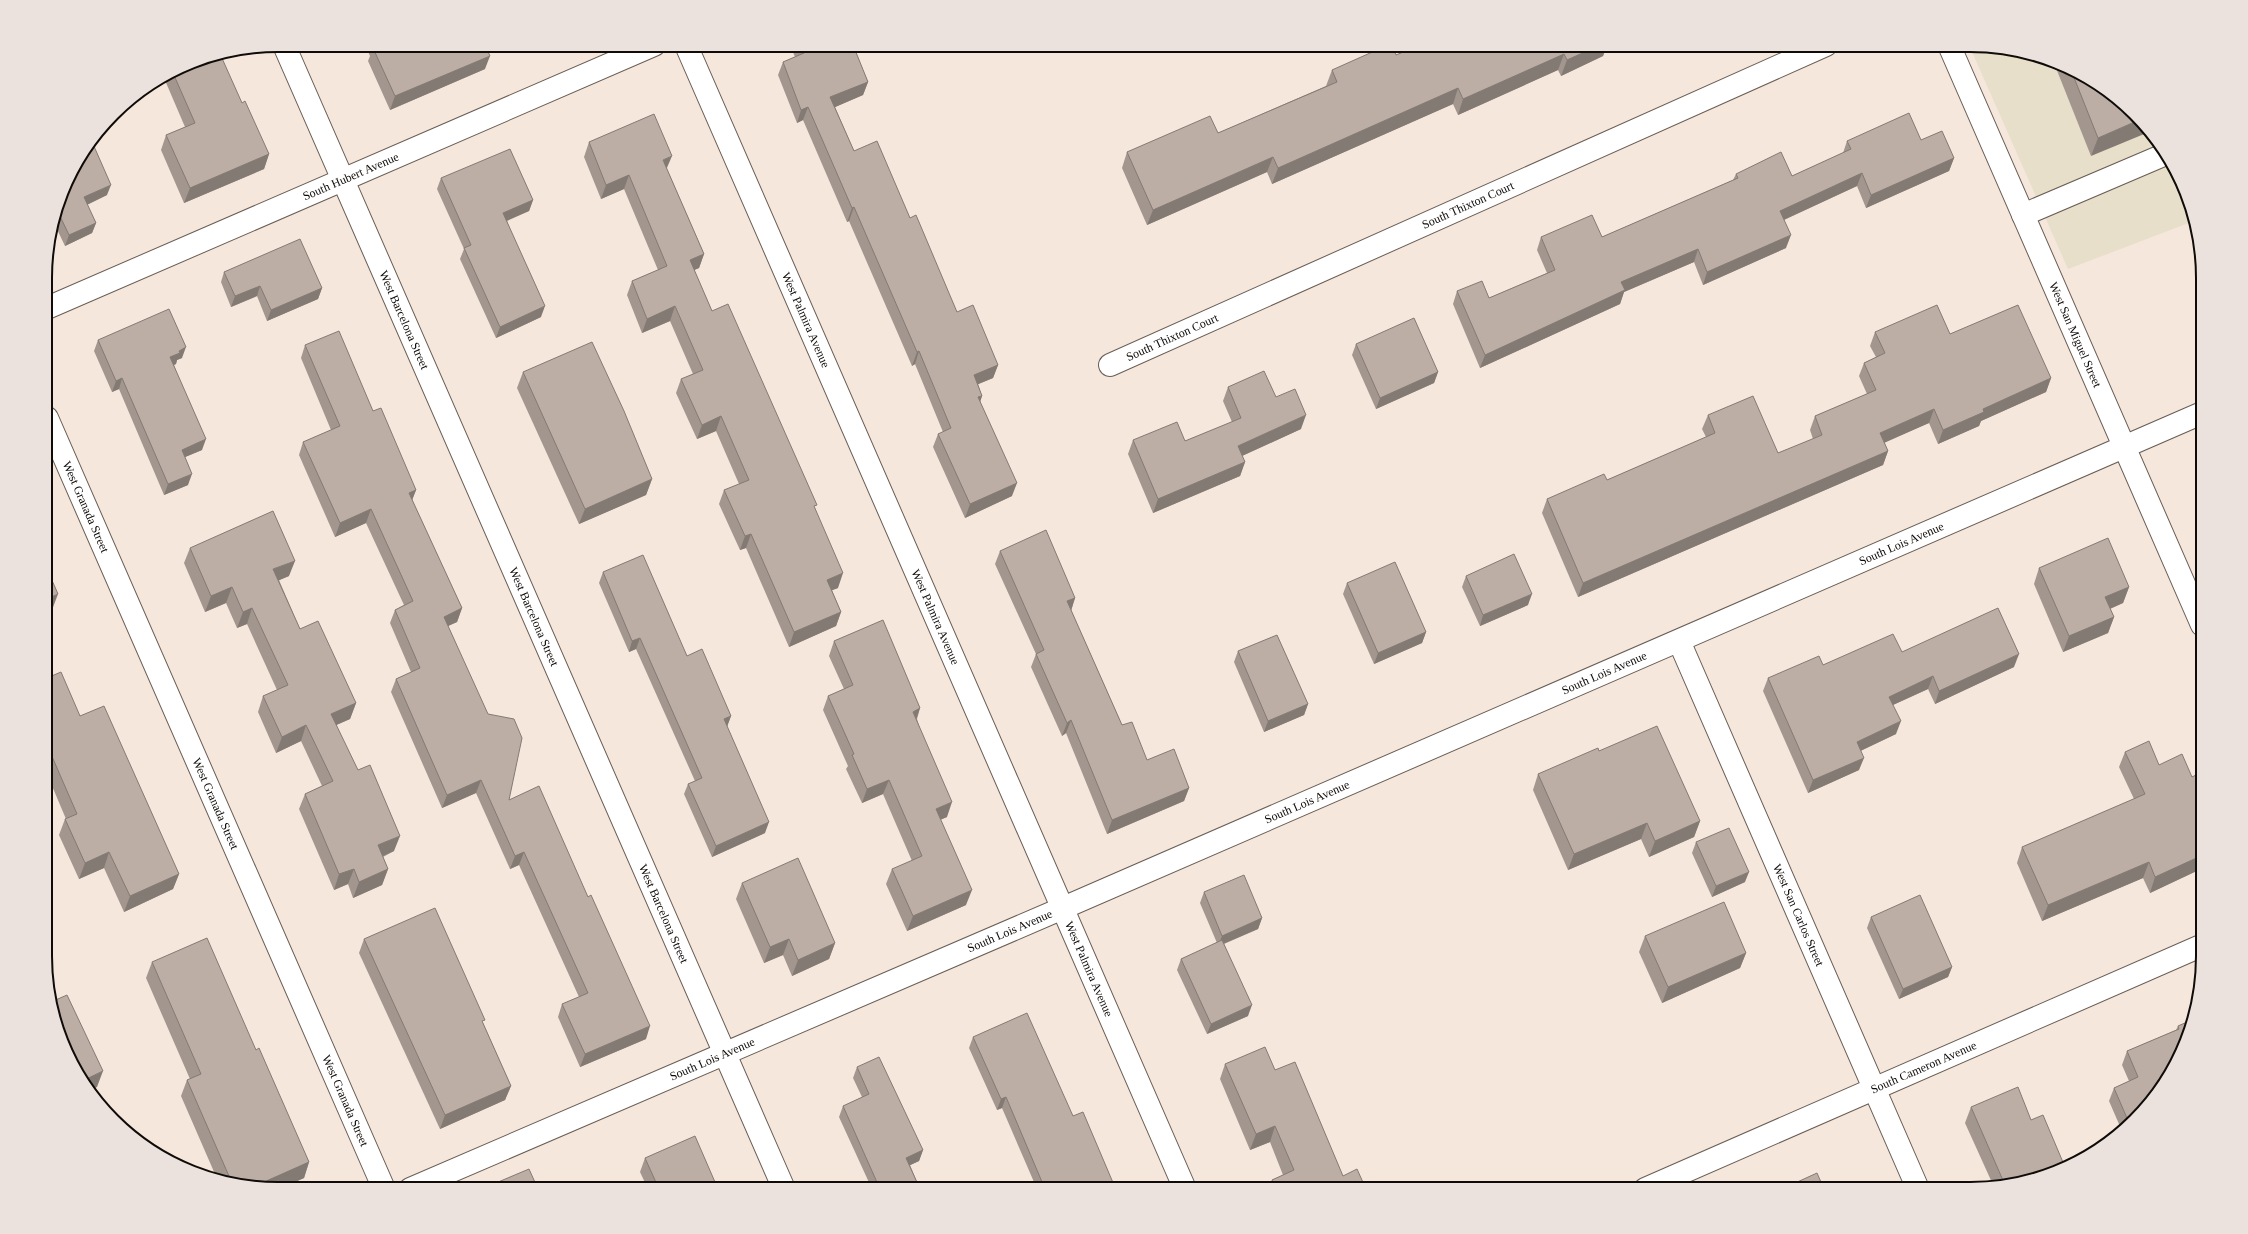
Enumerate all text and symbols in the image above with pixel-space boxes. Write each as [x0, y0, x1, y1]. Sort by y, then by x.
street label: South Hubert Avenue [301, 149, 401, 203]
street label: South Thixton Court [1420, 178, 1517, 232]
street label: West Barcelona Street [376, 268, 432, 372]
street label: West Palmira Avenue [779, 270, 833, 370]
street label: West San Miguel Street [2046, 280, 2105, 390]
street label: South Thixton Court [1124, 310, 1221, 364]
street label: West Granada Street [60, 459, 112, 555]
street label: South Lois Avenue [1857, 519, 1946, 568]
street label: West Barcelona Street [506, 565, 562, 669]
street label: West Palmira Avenue [908, 567, 962, 667]
street label: South Lois Avenue [1560, 648, 1649, 697]
street label: West Granada Street [189, 756, 242, 852]
street label: South Lois Avenue [1262, 777, 1352, 827]
street label: West Barcelona Street [636, 862, 692, 966]
street label: West San Carlos Street [1770, 862, 1827, 969]
street label: South Lois Avenue [965, 906, 1054, 955]
street label: West Palmira Avenue [1062, 919, 1116, 1019]
street label: South Lois Avenue [668, 1035, 757, 1083]
street label: South Cameron Avenue [1869, 1038, 1978, 1096]
street label: West Granada Street [319, 1053, 372, 1149]

